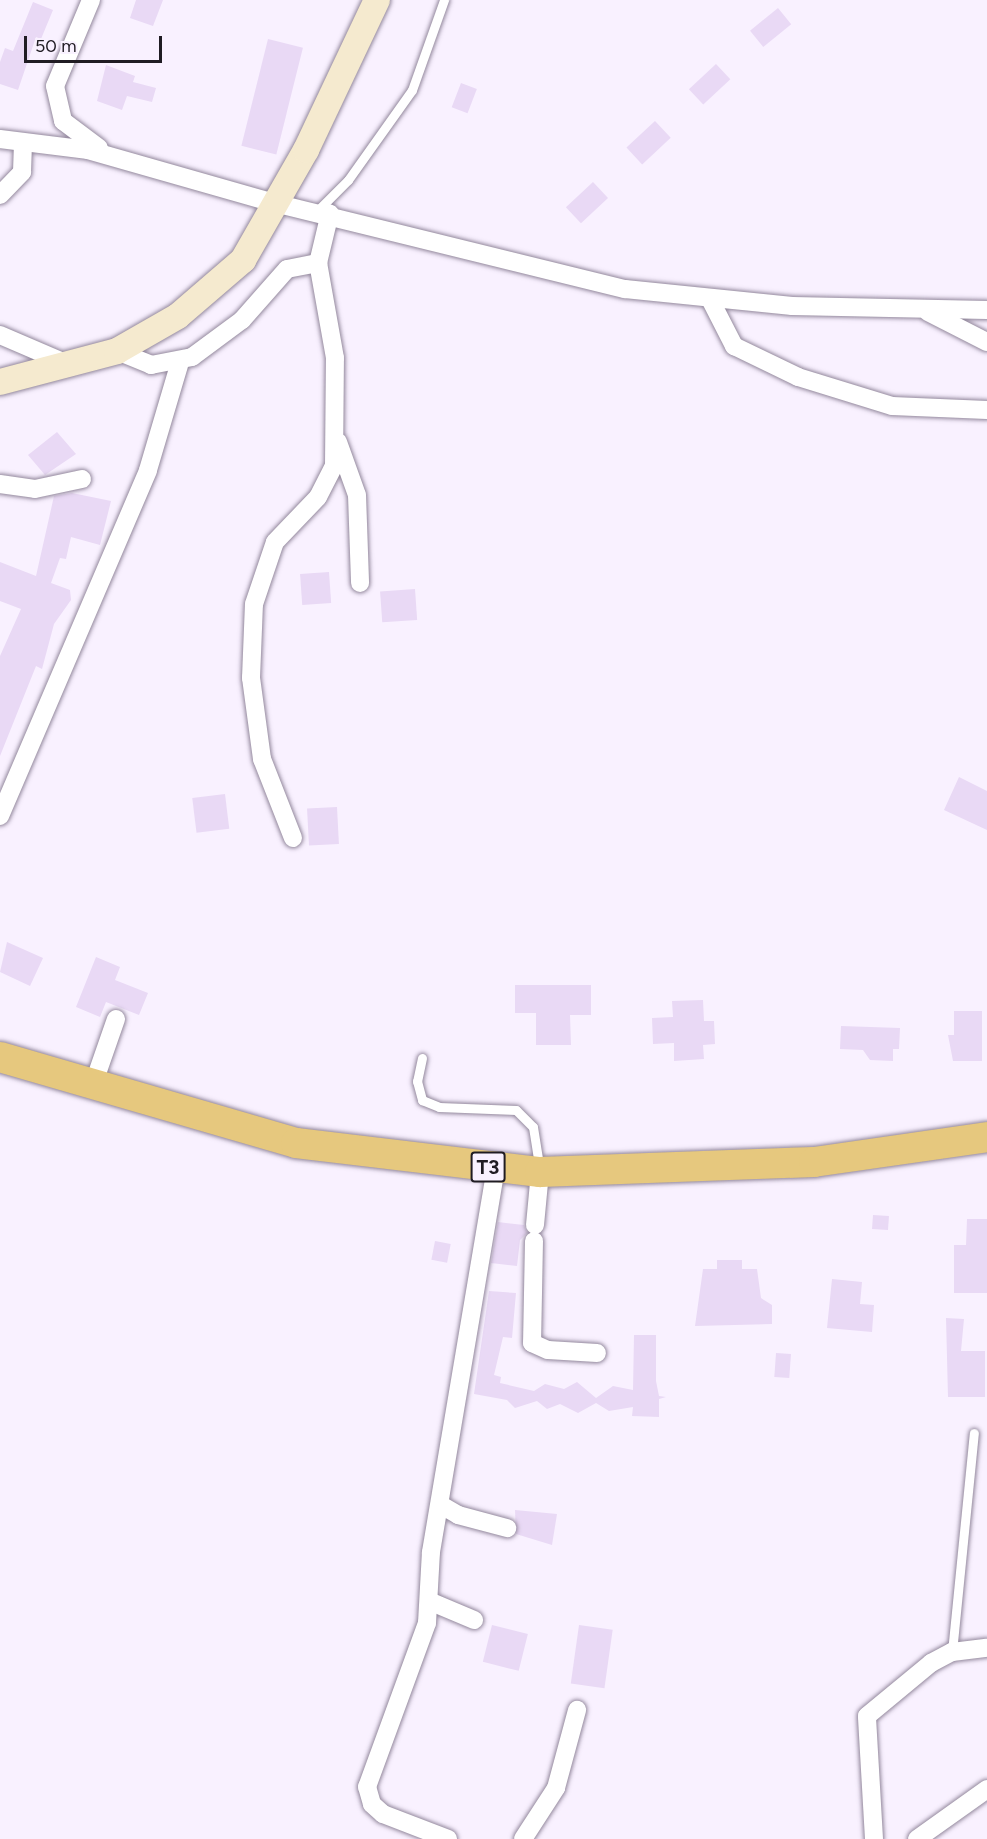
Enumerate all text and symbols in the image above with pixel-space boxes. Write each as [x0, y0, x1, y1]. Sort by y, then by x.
scale bar [27, 24, 165, 62]
text: 50 m [35, 35, 77, 57]
road number: T3 [470, 1150, 506, 1184]

